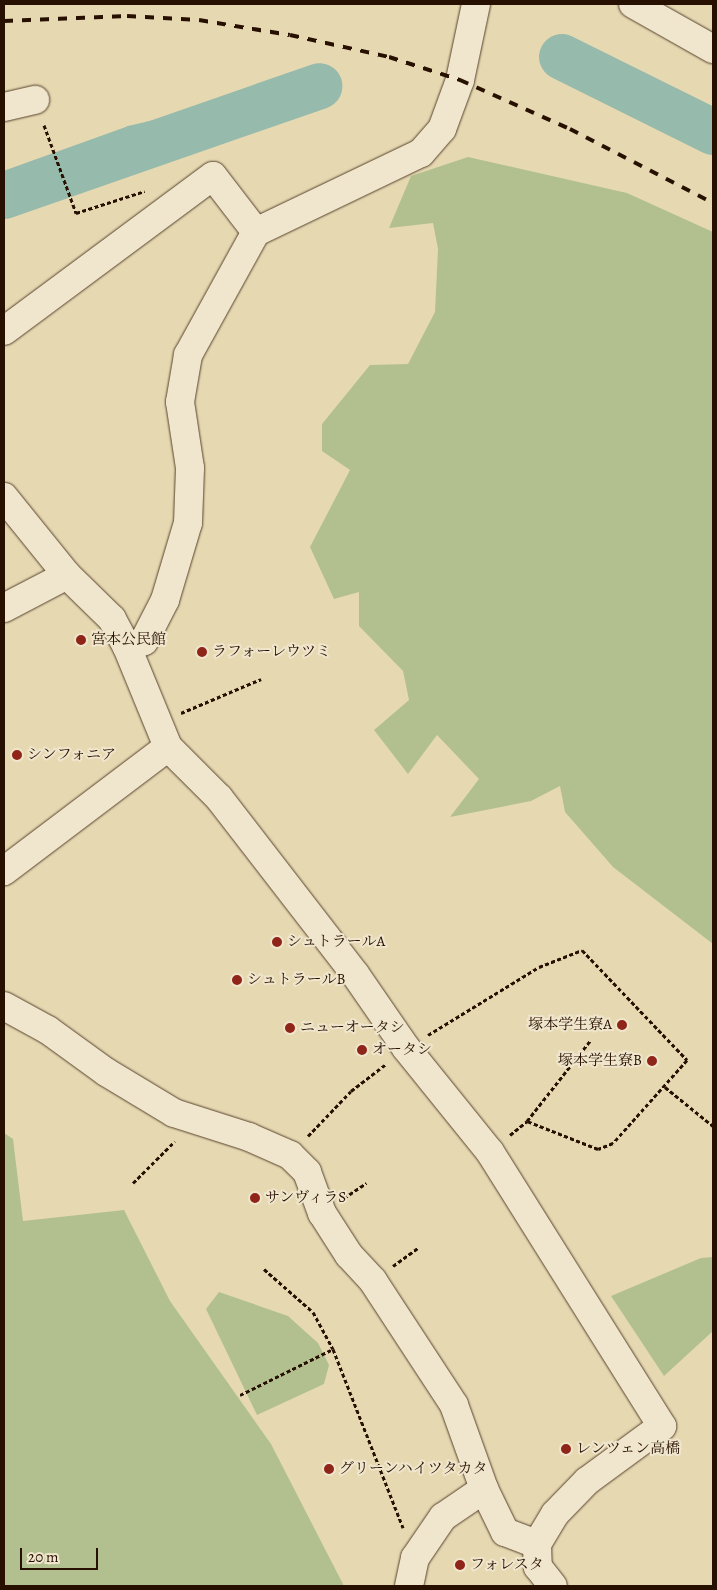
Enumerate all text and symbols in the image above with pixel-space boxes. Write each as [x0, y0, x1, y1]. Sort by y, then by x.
place label: 宮本公民館 [91, 631, 166, 649]
marker: 宮本公民館 [75, 634, 87, 646]
place label: ラフォーレウツミ [212, 643, 332, 661]
marker: ラフォーレウツミ [196, 646, 208, 658]
place label: シンフォニア [27, 746, 117, 764]
marker: シンフォニア [11, 749, 23, 761]
place label: シュトラールA [287, 933, 386, 951]
marker: シュトラールA [271, 936, 283, 948]
place label: シュトラールB [247, 971, 346, 989]
marker: シュトラールB [231, 974, 243, 986]
place label: 塚本学生寮A [528, 1016, 612, 1034]
place label: ニューオータシ [300, 1019, 405, 1037]
marker: 塚本学生寮A [616, 1019, 628, 1031]
marker: ニューオータシ [284, 1022, 296, 1034]
place label: オータシ [372, 1041, 432, 1059]
marker: オータシ [356, 1044, 368, 1056]
place label: 塚本学生寮B [558, 1052, 642, 1070]
marker: 塚本学生寮B [646, 1055, 658, 1067]
place label: サンヴィラS [265, 1189, 348, 1207]
marker: サンヴィラS [249, 1192, 261, 1204]
place label: レンツェン高橋 [576, 1440, 681, 1458]
marker: レンツェン高橋 [560, 1443, 572, 1455]
place label: グリーンハイツタカタ [339, 1460, 489, 1478]
marker: グリーンハイツタカタ [323, 1463, 335, 1475]
scale bar [22, 1538, 100, 1570]
text: 20 m [28, 1547, 59, 1567]
place label: フォレスタ [470, 1556, 545, 1574]
marker: フォレスタ [454, 1559, 466, 1571]

